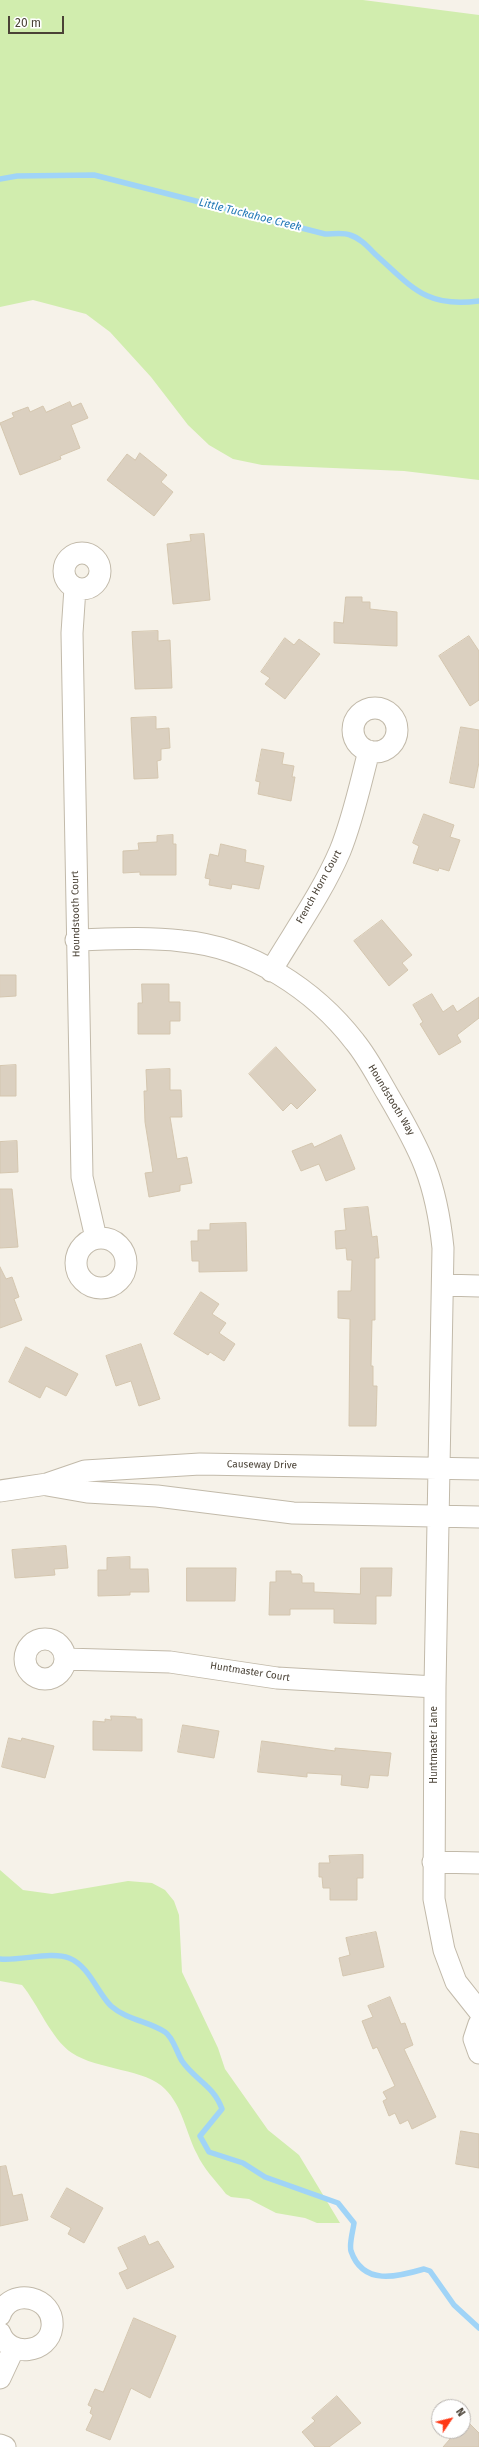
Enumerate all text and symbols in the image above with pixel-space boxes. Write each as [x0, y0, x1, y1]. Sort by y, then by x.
scale bar [10, 8, 66, 34]
text: 20 m [15, 16, 41, 30]
water label: Little Tuckahoe Creek [197, 196, 303, 234]
street label: French Horn Court [294, 848, 344, 926]
street label: Houndstooth Court [69, 871, 83, 957]
street label: Houndstooth Way [365, 1062, 417, 1138]
street label: Causeway Drive [227, 1458, 297, 1472]
street label: Huntmaster Court [209, 1660, 291, 1684]
street label: Huntmaster Lane [428, 1706, 440, 1784]
north arrow [431, 2399, 471, 2439]
text: N [453, 2406, 468, 2419]

